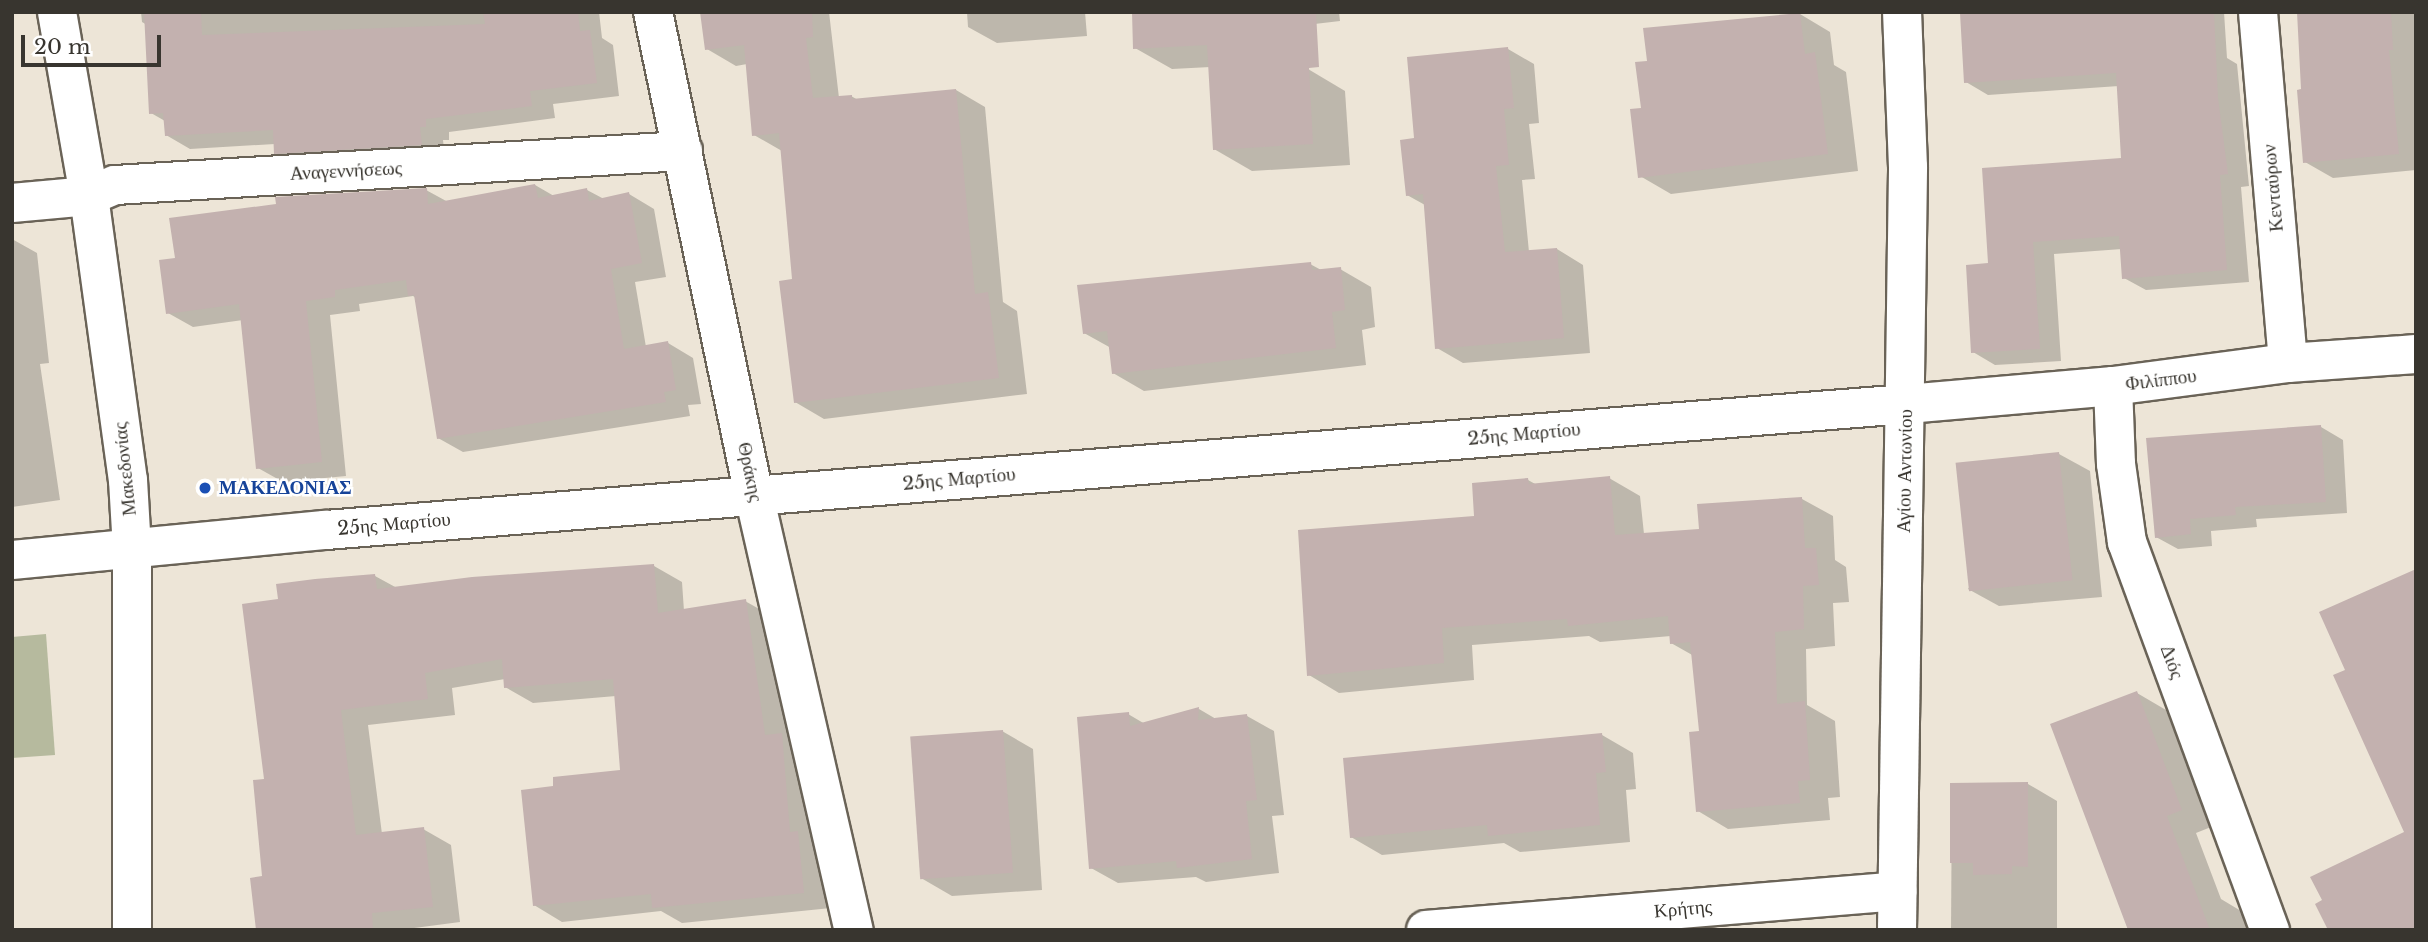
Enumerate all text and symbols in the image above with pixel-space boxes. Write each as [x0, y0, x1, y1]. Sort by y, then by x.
scale bar [24, 21, 164, 65]
text: 20 m [34, 34, 91, 60]
street label: Κενταύρων [2258, 143, 2288, 233]
street label: Αναγεννήσεως [289, 157, 403, 185]
street label: Φιλίππου [2124, 364, 2198, 396]
street label: Αγίου Αντωνίου [1893, 409, 1917, 533]
street label: 25ης Μαρτίου [1467, 418, 1581, 450]
street label: Μακεδονίας [109, 421, 141, 517]
street label: Θράκης [733, 440, 767, 504]
street label: 25ης Μαρτίου [902, 463, 1016, 495]
place label: ΜΑΚΕΔΟΝΙΑΣ [219, 477, 352, 499]
marker: ΜΑΚΕΔΟΝΙΑΣ [197, 480, 213, 496]
street label: 25ης Μαρτίου [337, 508, 451, 540]
street label: Διός [2155, 642, 2189, 682]
street label: Κρήτης [1653, 895, 1713, 923]

